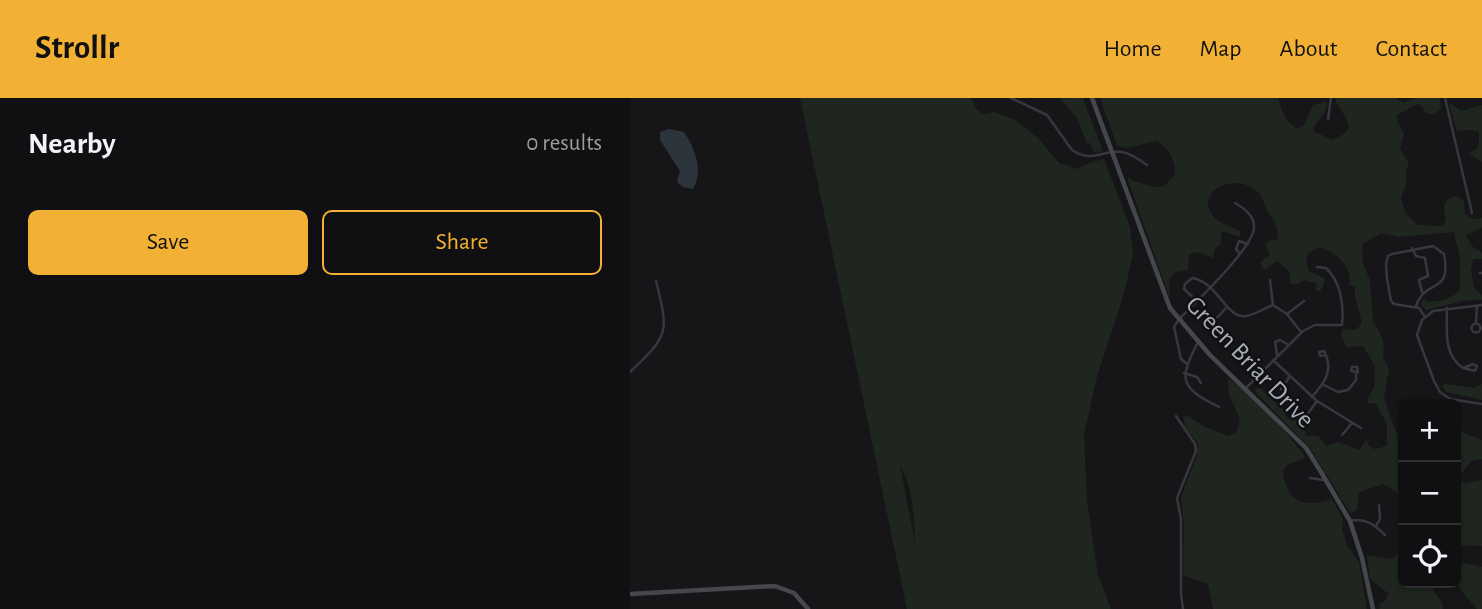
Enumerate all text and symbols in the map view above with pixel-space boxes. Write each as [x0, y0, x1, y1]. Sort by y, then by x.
text: Strollr [35, 32, 119, 65]
text: Home [1104, 37, 1162, 61]
text: Map [1200, 37, 1242, 61]
text: About [1280, 37, 1337, 61]
text: Contact [1375, 37, 1447, 61]
text: Nearby [28, 129, 116, 159]
text: 0 results [526, 132, 602, 155]
button: Save [28, 210, 308, 275]
button: Share [322, 210, 602, 275]
street label: Green Briar Drive [1181, 291, 1319, 433]
map controls [1398, 399, 1461, 588]
button: + [1398, 399, 1461, 462]
button: − [1398, 462, 1461, 525]
button: locate [1398, 525, 1461, 588]

